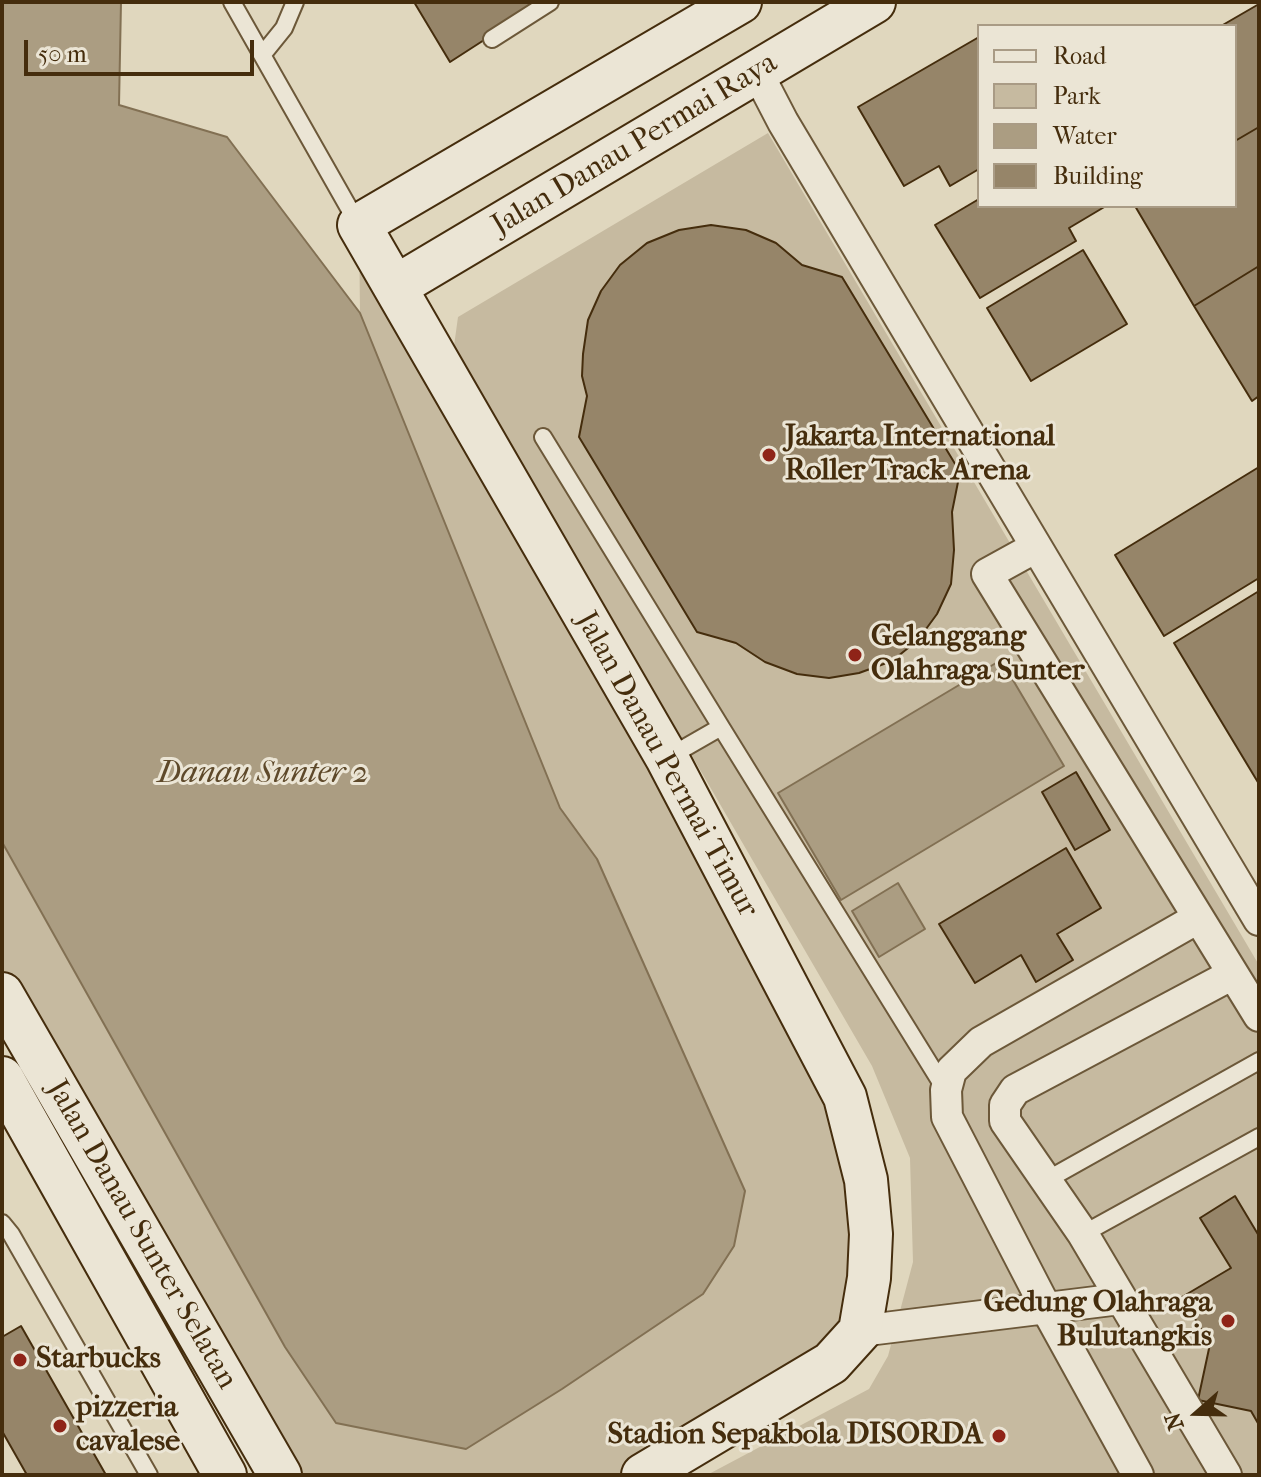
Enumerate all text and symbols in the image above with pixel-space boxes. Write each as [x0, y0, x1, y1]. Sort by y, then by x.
scale bar [28, 24, 258, 74]
legend [977, 24, 1237, 208]
text: 50 m [38, 40, 87, 68]
text: Road [1053, 42, 1106, 70]
street label: Jalan Danau Permai Raya [486, 46, 784, 244]
text: Park [1053, 82, 1101, 110]
text: Water [1053, 122, 1117, 150]
text: Building [1053, 162, 1143, 190]
place label: Jakarta International Roller Track Arena [785, 420, 1055, 490]
marker: Jakarta International Roller Track Arena [760, 446, 778, 464]
street label: Jalan Danau Permai Timur [567, 606, 765, 924]
place label: Gelanggang Olahraga Sunter [871, 620, 1085, 690]
marker: Gelanggang Olahraga Sunter [846, 646, 864, 664]
water label: Danau Sunter 2 [158, 755, 368, 793]
street label: Jalan Danau Sunter Selatan [38, 1074, 244, 1396]
place label: Gedung Olahraga Bulutangkis [984, 1286, 1212, 1356]
marker: Gedung Olahraga Bulutangkis [1219, 1312, 1237, 1330]
place label: Starbucks [36, 1342, 161, 1378]
marker: Starbucks [11, 1351, 29, 1369]
north arrow [1157, 1373, 1237, 1453]
place label: pizzeria cavalese [76, 1391, 180, 1462]
text: N [1159, 1409, 1190, 1434]
marker: pizzeria cavalese [51, 1417, 69, 1435]
place label: Stadion Sepakbola DISORDA [607, 1418, 983, 1454]
marker: Stadion Sepakbola DISORDA [990, 1427, 1008, 1445]

